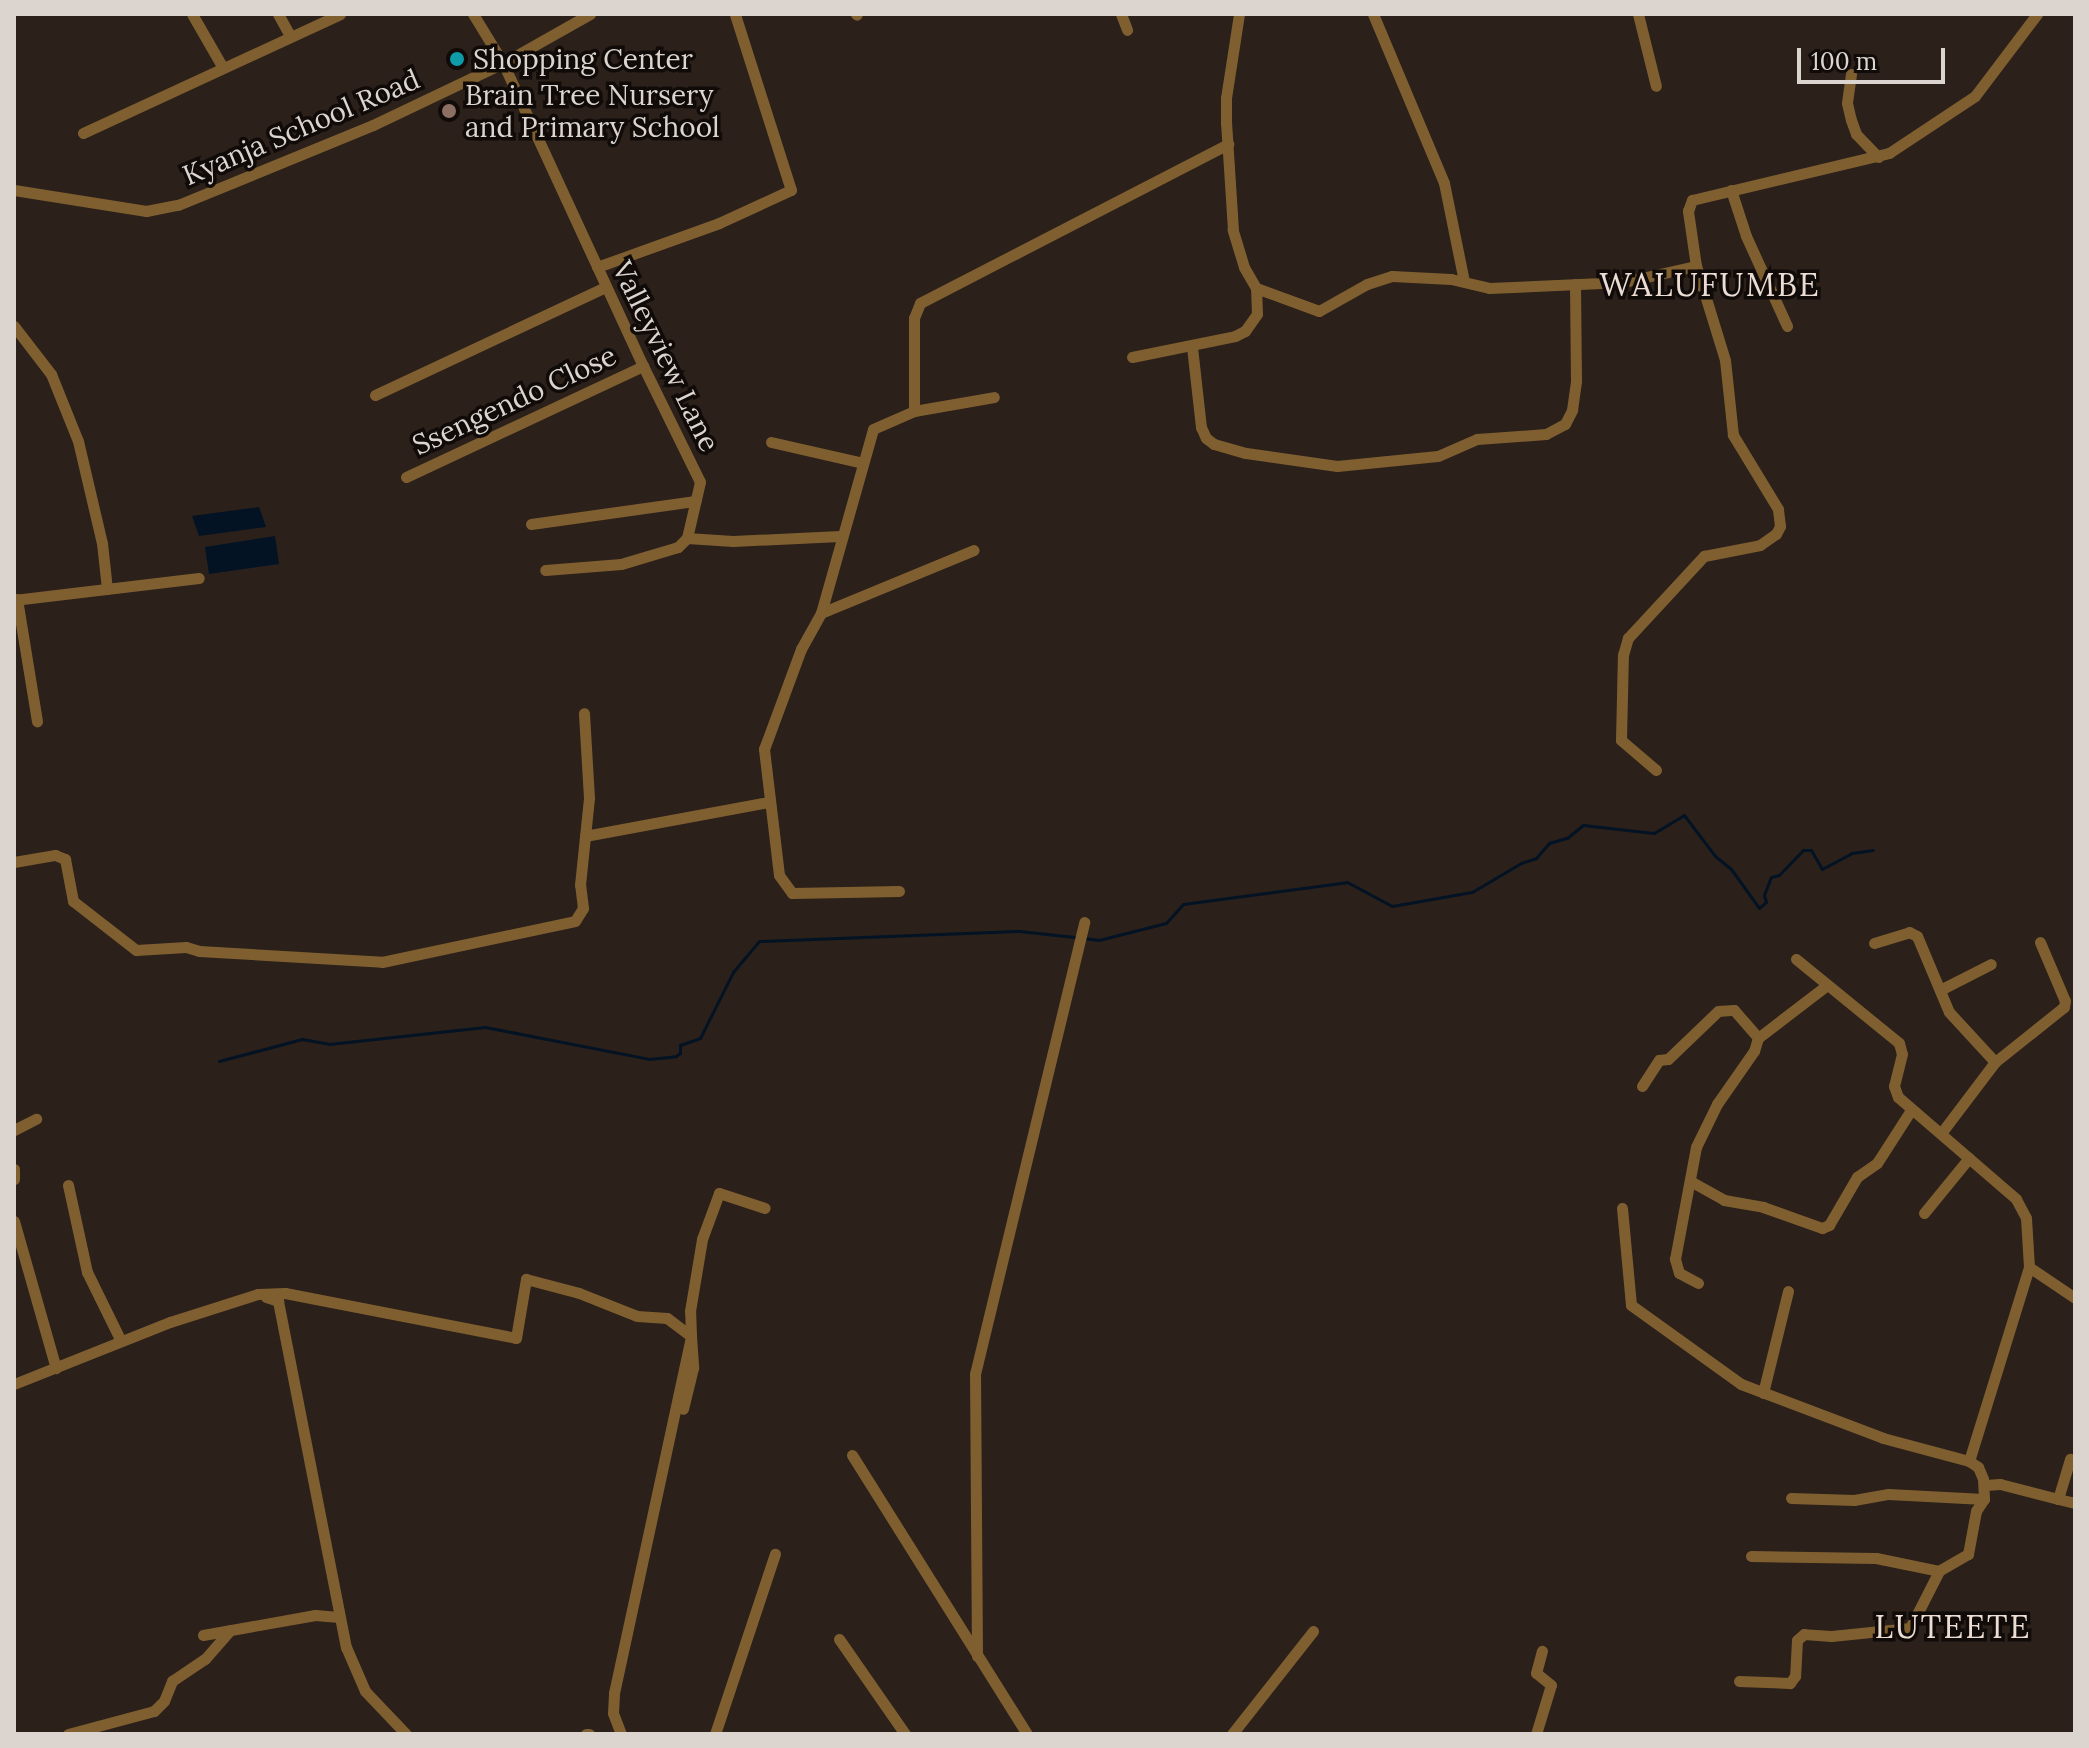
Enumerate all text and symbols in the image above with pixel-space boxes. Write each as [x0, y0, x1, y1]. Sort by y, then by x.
scale bar [1801, 32, 1949, 82]
place label: Shopping Center [473, 42, 693, 76]
text: 100 m [1811, 46, 1877, 77]
marker: Shopping Center [448, 50, 466, 68]
street label: Kyanja School Road [178, 62, 424, 192]
place label: Brain Tree Nursery and Primary School [465, 78, 720, 144]
marker: Brain Tree Nursery and Primary School [440, 102, 458, 120]
street label: Valleyview Lane [605, 255, 727, 457]
district label: WALUFUMBE [1599, 266, 1821, 304]
street label: Ssengendo Close [407, 338, 621, 462]
district label: LUTEETE [1875, 1608, 2031, 1646]

